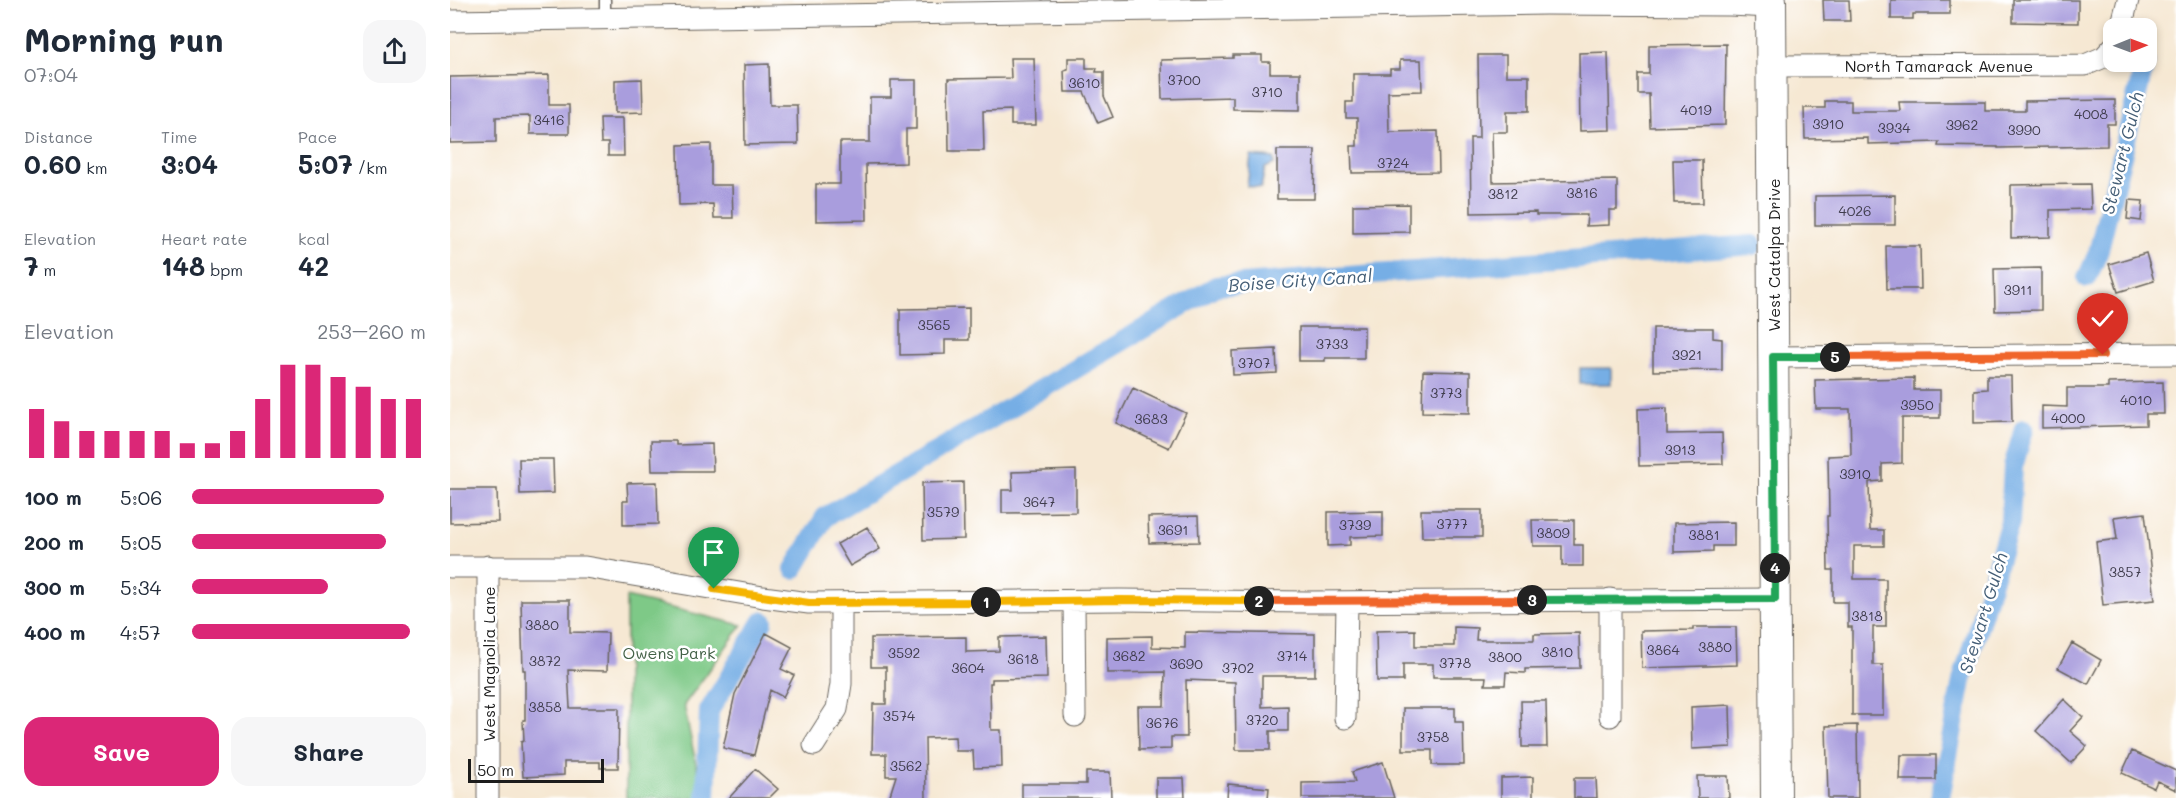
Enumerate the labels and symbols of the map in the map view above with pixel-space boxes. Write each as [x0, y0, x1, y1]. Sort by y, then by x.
north arrow [2103, 18, 2157, 72]
street label: North Tamarack Avenue [1845, 55, 2033, 76]
house number: 3700 [1167, 70, 1201, 89]
house number: 3610 [1068, 73, 1100, 92]
house number: 3710 [1252, 82, 1283, 101]
water label: Stewart Gulch [2095, 89, 2149, 217]
house number: 4019 [1680, 100, 1712, 119]
house number: 4008 [2074, 104, 2108, 123]
house number: 3416 [533, 110, 565, 129]
house number: 3910 [1812, 114, 1844, 133]
house number: 3962 [1946, 115, 1978, 134]
house number: 3934 [1878, 118, 1911, 137]
house number: 3990 [2007, 120, 2041, 139]
house number: 3724 [1377, 153, 1410, 172]
street label: West Catalpa Drive [1763, 178, 1784, 332]
house number: 3816 [1566, 183, 1598, 202]
house number: 3812 [1488, 184, 1518, 203]
house number: 4026 [1838, 201, 1872, 220]
water label: Boise City Canal [1227, 263, 1373, 297]
house number: 3911 [2004, 280, 2033, 299]
pin [2077, 293, 2128, 355]
house number: 3565 [918, 315, 950, 334]
house number: 3733 [1316, 334, 1348, 353]
pin: 5 [1820, 342, 1850, 372]
house number: 3921 [1672, 345, 1702, 364]
house number: 3707 [1238, 353, 1270, 372]
house number: 3773 [1430, 383, 1462, 402]
house number: 4010 [2120, 390, 2152, 409]
house number: 3950 [1900, 395, 1934, 414]
house number: 4000 [2051, 408, 2085, 427]
house number: 3683 [1134, 409, 1168, 428]
house number: 3913 [1665, 440, 1695, 459]
house number: 3910 [1839, 464, 1871, 483]
house number: 3647 [1023, 492, 1056, 511]
house number: 3579 [927, 502, 959, 521]
house number: 3777 [1436, 514, 1468, 533]
house number: 3739 [1339, 515, 1371, 534]
house number: 3691 [1157, 520, 1189, 539]
house number: 3809 [1536, 523, 1570, 542]
house number: 3881 [1688, 525, 1720, 544]
pin [688, 527, 739, 589]
water label: Stewart Gulch [1953, 549, 2013, 677]
pin: 4 [1760, 553, 1790, 583]
house number: 3857 [2109, 562, 2142, 581]
pin: 3 [1517, 585, 1547, 615]
street label: West Magnolia Lane [478, 586, 499, 742]
pin: 2 [1244, 586, 1274, 616]
pin: 1 [971, 587, 1001, 617]
house number: 3818 [1851, 606, 1883, 625]
house number: 3880 [525, 615, 559, 634]
house number: 3880 [1698, 637, 1732, 656]
house number: 3864 [1646, 640, 1680, 659]
park label: Owens Park [622, 642, 716, 663]
house number: 3810 [1541, 642, 1573, 661]
house number: 3592 [888, 643, 920, 662]
house number: 3682 [1113, 646, 1145, 665]
house number: 3714 [1277, 646, 1308, 665]
house number: 3800 [1488, 647, 1522, 666]
house number: 3618 [1007, 649, 1039, 668]
house number: 3872 [529, 651, 561, 670]
house number: 3778 [1439, 653, 1471, 672]
house number: 3690 [1169, 654, 1203, 673]
house number: 3604 [951, 658, 986, 677]
house number: 3702 [1222, 658, 1254, 677]
house number: 3858 [528, 697, 562, 716]
house number: 3574 [883, 706, 916, 725]
house number: 3720 [1246, 710, 1279, 729]
house number: 3676 [1146, 713, 1178, 732]
house number: 3758 [1417, 727, 1449, 746]
scale bar [468, 756, 604, 784]
house number: 3562 [890, 756, 922, 775]

